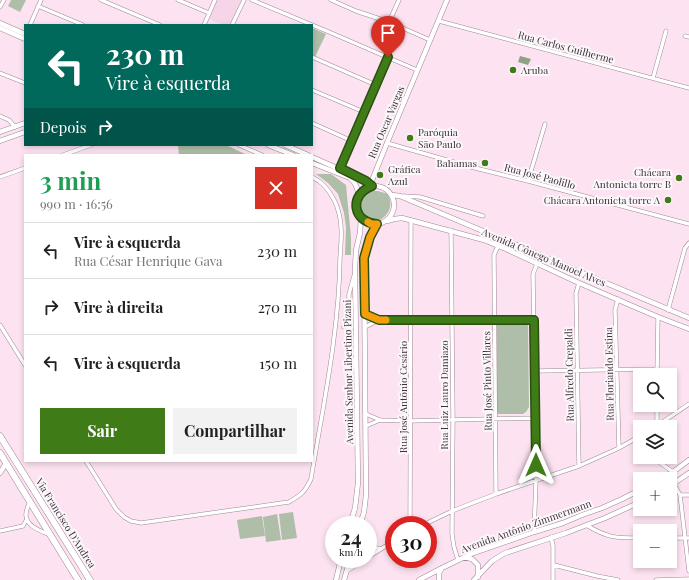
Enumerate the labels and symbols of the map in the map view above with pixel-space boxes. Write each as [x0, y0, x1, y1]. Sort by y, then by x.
pin [371, 16, 405, 57]
street label: Rua Carlos Guilherme [516, 27, 616, 67]
place label: Aruba [520, 63, 548, 77]
marker: Aruba [508, 65, 518, 75]
street label: Rua Oscar Vargas [364, 84, 408, 160]
place label: Paróquia São Paulo [418, 125, 462, 151]
marker: Paróquia São Paulo [405, 133, 415, 143]
place label: Bahamas [437, 156, 477, 170]
marker: Bahamas [480, 158, 490, 168]
street label: Rua José Paolillo [503, 160, 578, 192]
place label: Gráfica Azul [387, 162, 421, 188]
place label: Chácara Antonieta torre B [592, 165, 671, 191]
marker: Gráfica Azul [375, 170, 385, 180]
marker: Chácara Antonieta torre B [674, 173, 684, 183]
place label: Chácara Antonieta torre A [544, 193, 661, 207]
marker: Chácara Antonieta torre A [663, 195, 673, 205]
street label: Avenida Cônego Manoel Alves [479, 224, 608, 290]
street label: Avenida Senhor Libertino Pizani [340, 300, 356, 445]
street label: Rua Floriando Estina [601, 327, 617, 421]
street label: Rua Alfredo Crepaldi [561, 328, 577, 422]
street label: Rua José Pinto Villares [479, 331, 495, 431]
street label: Rua José Antônio Cesário [396, 340, 410, 453]
street label: Rua Luiz Lauro Damiazo [437, 340, 451, 450]
position arrow [515, 444, 557, 486]
street label: Via Francisco D'Andrea [32, 475, 99, 571]
street label: Avenida Antônio Zimmermann [458, 496, 593, 557]
speed limit sign: 30 [385, 516, 437, 568]

